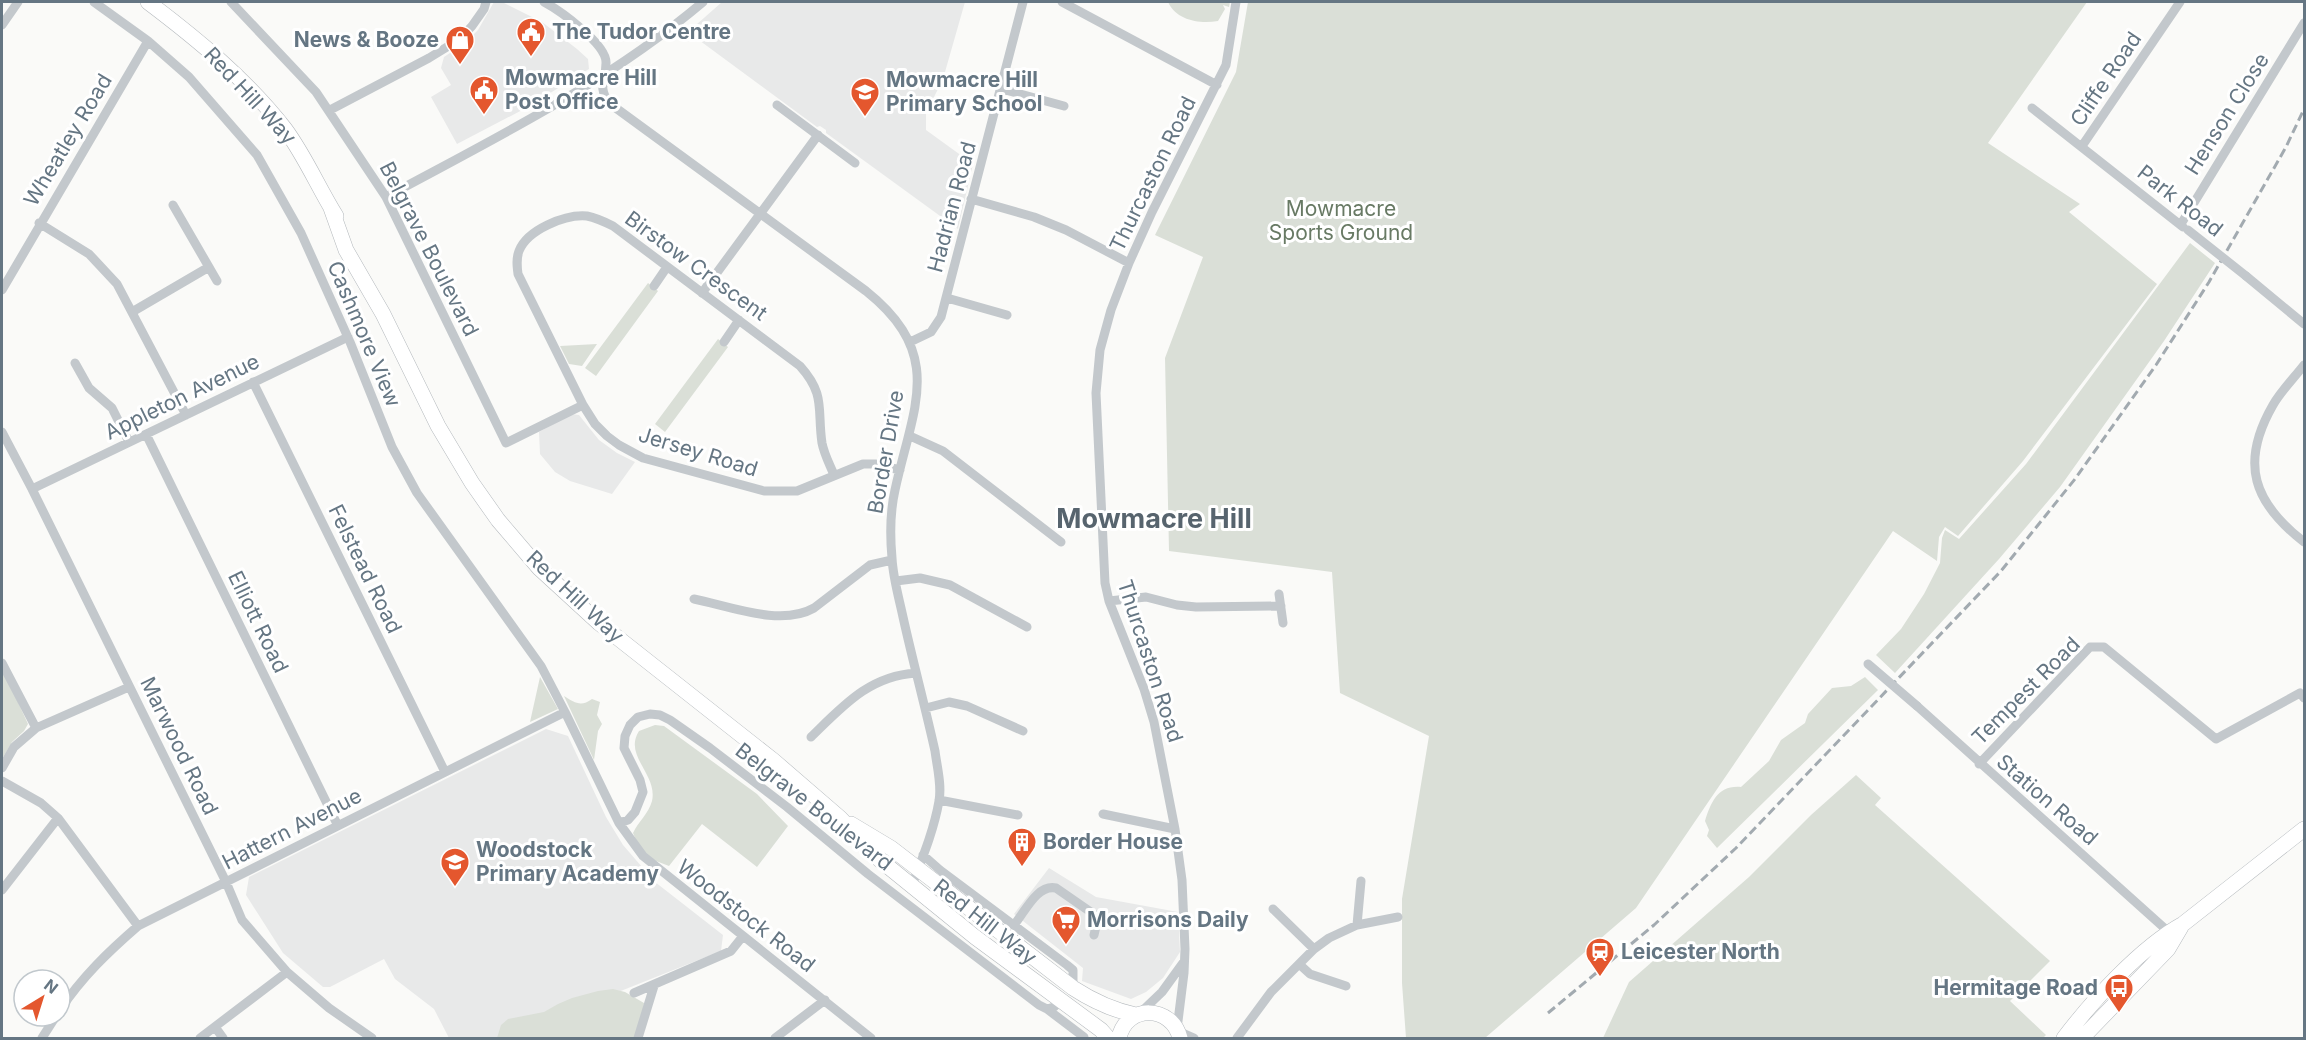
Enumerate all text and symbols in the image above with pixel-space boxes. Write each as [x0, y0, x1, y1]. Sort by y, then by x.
public building icon: The Tudor Centre [515, 16, 547, 58]
place label: The Tudor Centre [552, 19, 731, 44]
shop icon: News & Booze [444, 24, 476, 66]
place label: News & Booze [294, 27, 439, 52]
street label: Cliffe Road [2065, 27, 2146, 131]
street label: Red Hill Way [199, 42, 302, 150]
street label: Henson Close [2179, 48, 2274, 179]
place label: Mowmacre Hill Post Office [505, 65, 657, 114]
place label: Mowmacre Hill Primary School [886, 67, 1043, 116]
street label: Wheatley Road [18, 69, 117, 210]
public building icon: Mowmacre Hill Post Office [468, 74, 500, 116]
school or university icon: Mowmacre Hill Primary School [849, 76, 881, 118]
street label: Thurcaston Road [1104, 92, 1201, 255]
street label: Hadrian Road [922, 139, 981, 275]
street label: Belgrave Boulevard [375, 157, 484, 340]
street label: Park Road [2133, 160, 2228, 242]
park label: Mowmacre Sports Ground [1269, 196, 1413, 245]
street label: Birstow Crescent [620, 206, 772, 326]
street label: Cashmore View [322, 257, 406, 410]
street label: Appleton Avenue [100, 348, 263, 445]
street label: Border Drive [862, 388, 909, 516]
street label: Jersey Road [635, 422, 761, 482]
street label: Felstead Road [323, 500, 407, 637]
district label: Mowmacre Hill [1056, 502, 1252, 535]
street label: Red Hill Way [522, 545, 629, 648]
street label: Elliott Road [223, 567, 294, 677]
street label: Thurcaston Road [1112, 576, 1189, 745]
street label: Tempest Road [1967, 632, 2085, 750]
street label: Marwood Road [135, 673, 224, 819]
street label: Belgrave Boulevard [731, 738, 898, 876]
street label: Station Road [1992, 749, 2103, 850]
street label: Hattern Avenue [218, 783, 366, 874]
building icon: Border House [1006, 826, 1038, 868]
place label: Border House [1043, 829, 1183, 854]
place label: Woodstock Primary Academy [476, 837, 659, 886]
school or university icon: Woodstock Primary Academy [439, 846, 471, 888]
street label: Woodstock Road [672, 854, 820, 977]
street label: Red Hill Way [929, 874, 1042, 970]
supermarket icon: Morrisons Daily [1050, 904, 1082, 946]
place label: Morrisons Daily [1087, 907, 1249, 932]
station icon: Leicester North [1584, 936, 1616, 978]
place label: Leicester North [1621, 939, 1780, 964]
north arrow [12, 968, 72, 1028]
bus stop icon: Hermitage Road [2103, 972, 2135, 1014]
text: N [40, 975, 62, 998]
place label: Hermitage Road [1933, 975, 2098, 1000]

